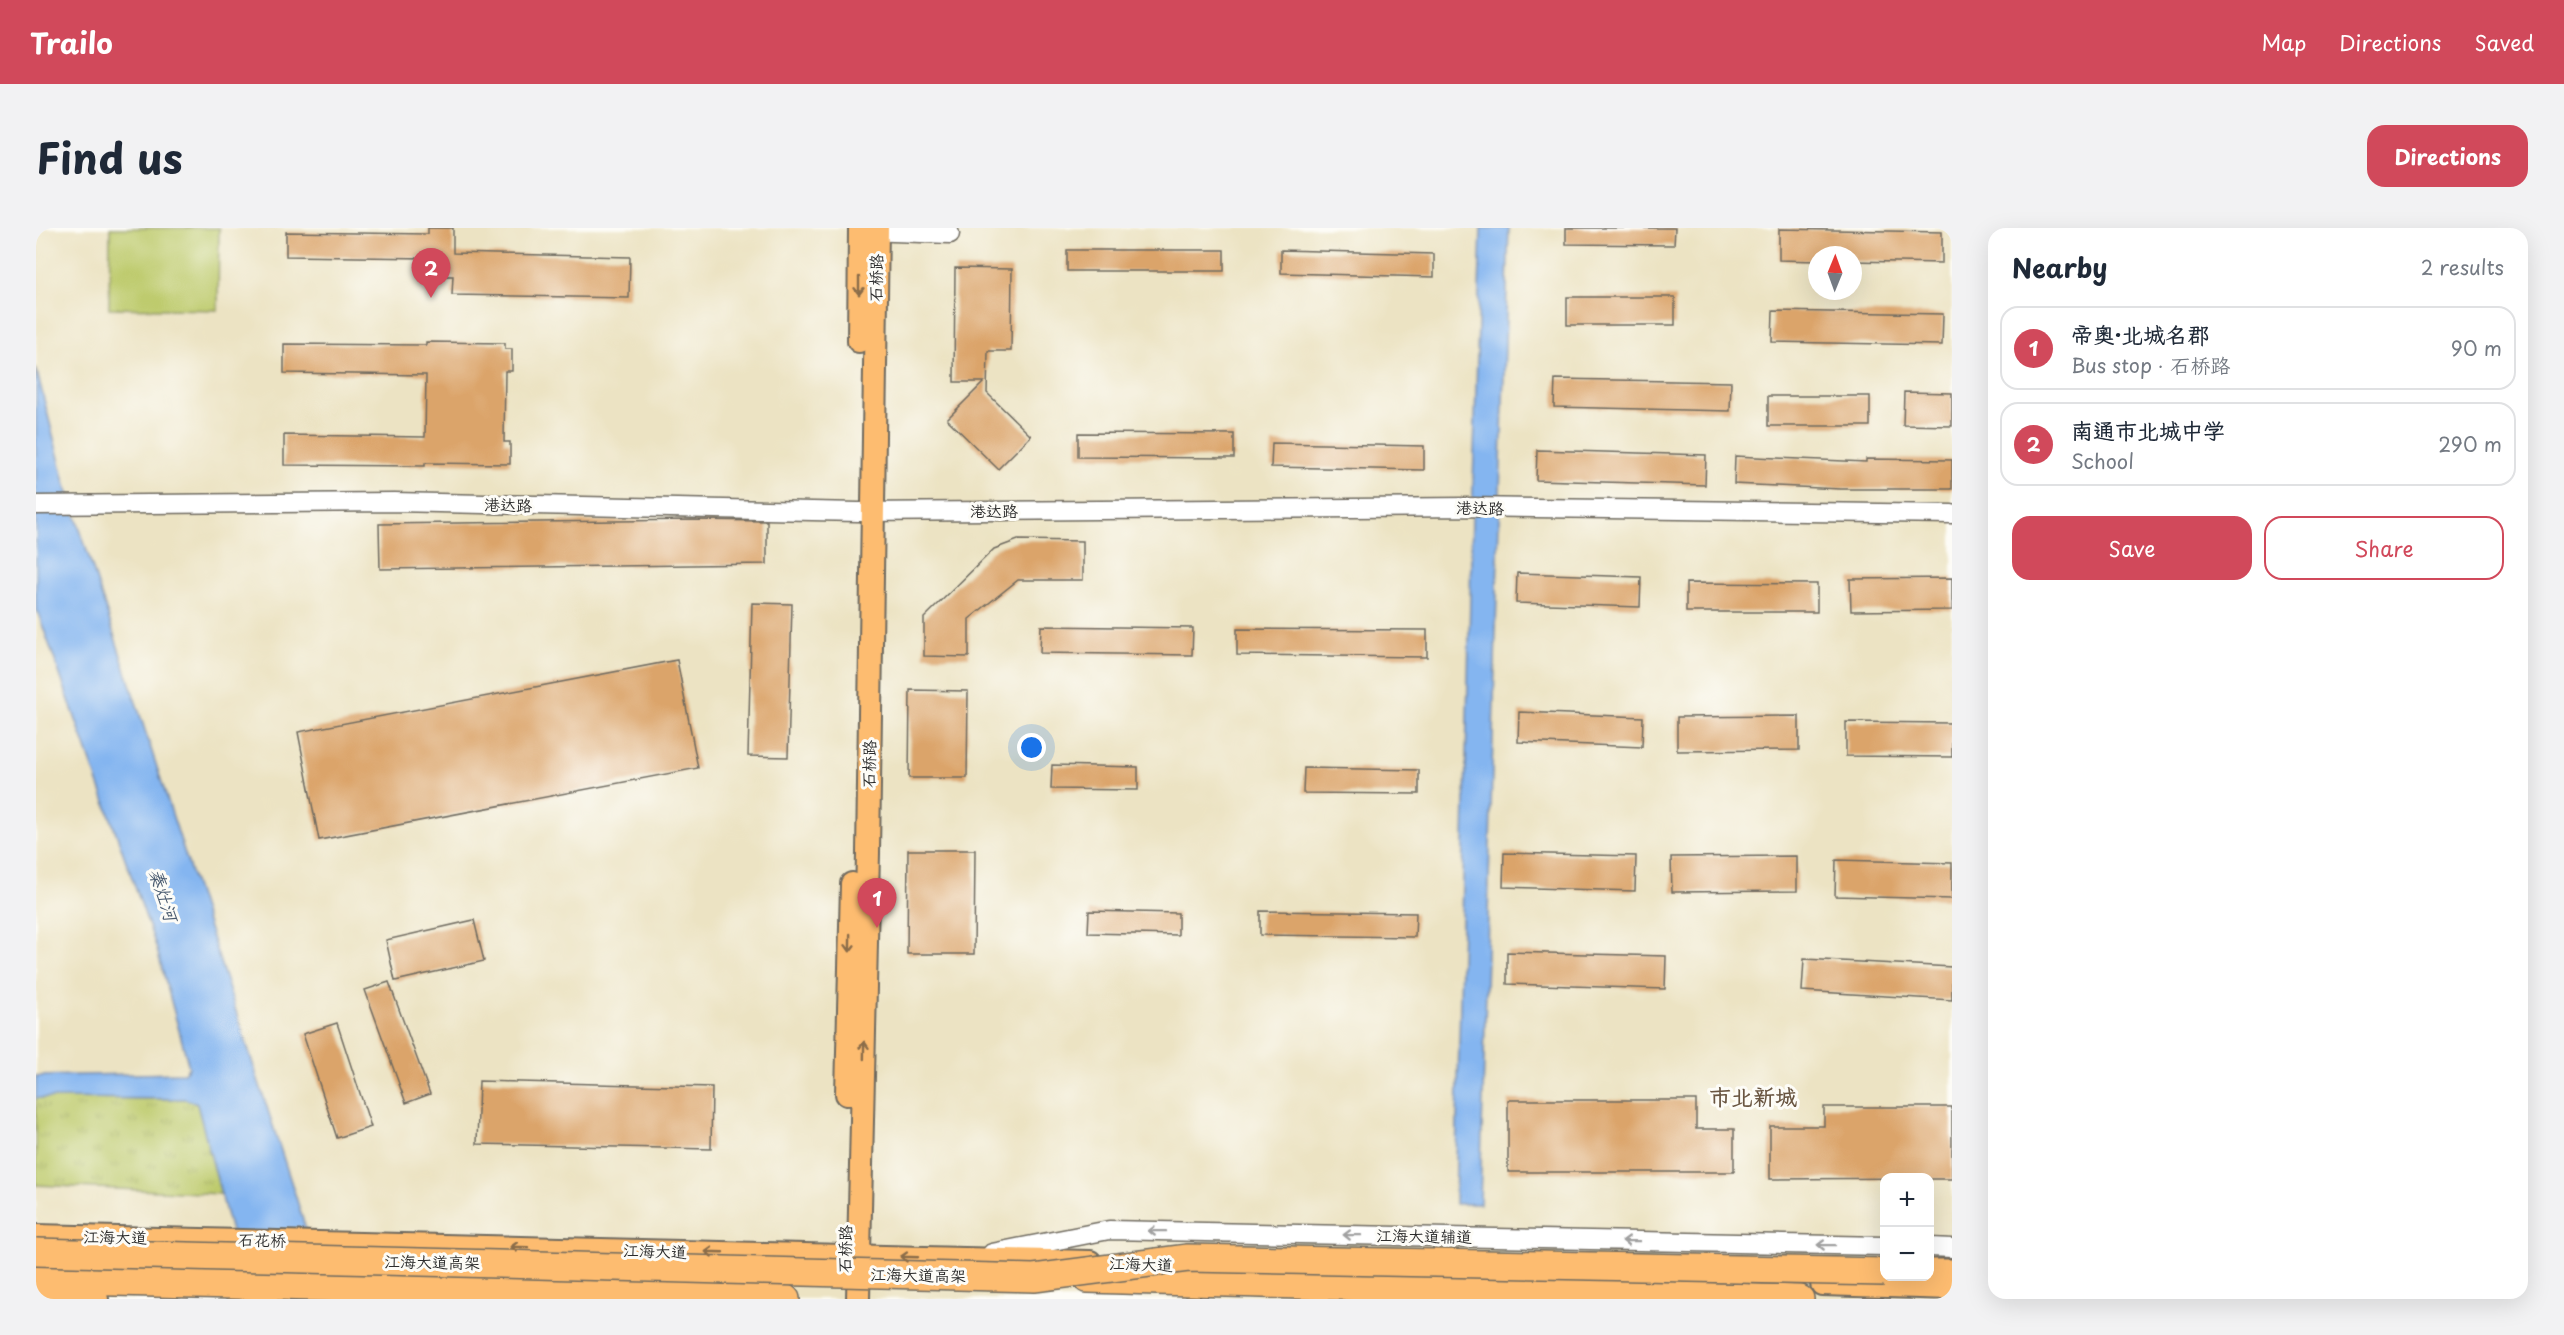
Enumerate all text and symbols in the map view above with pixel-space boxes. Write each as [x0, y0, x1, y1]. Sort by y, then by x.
text: Trailo [30, 21, 113, 64]
text: Map [2261, 26, 2306, 58]
text: Directions [2339, 26, 2441, 58]
text: Saved [2474, 26, 2534, 58]
text: Find us [36, 125, 183, 188]
button: Directions [2367, 125, 2528, 187]
north arrow [1808, 246, 1862, 300]
pin: 2 [412, 248, 450, 298]
text: Nearby [2012, 248, 2107, 287]
text: 2 results [2421, 252, 2504, 282]
street label: 石桥路 [863, 254, 887, 302]
one-way arrow [853, 276, 865, 296]
text: 帝奥·北城名郡 [2071, 317, 2209, 350]
text: 1 [2029, 333, 2038, 363]
text: 90 m [2451, 333, 2502, 363]
text: Bus stop · 石桥路 [2071, 350, 2230, 380]
text: 南通市北城中学 [2071, 413, 2225, 446]
text: 2 [2026, 429, 2041, 459]
text: 290 m [2438, 429, 2502, 459]
text: School [2071, 446, 2134, 476]
street label: 港达路 [484, 492, 532, 516]
street label: 港达路 [1456, 495, 1504, 519]
street label: 港达路 [970, 498, 1018, 522]
button: Save [2012, 516, 2252, 580]
button: Share [2264, 516, 2504, 580]
your location [1017, 733, 1046, 762]
street label: 石桥路 [856, 740, 880, 788]
water label: 秦灶河 [143, 865, 187, 927]
pin: 1 [858, 878, 896, 928]
one-way arrow [844, 933, 856, 953]
one-way arrow [858, 1040, 870, 1060]
district label: 市北新城 [1709, 1079, 1797, 1112]
map controls [1880, 1173, 1934, 1281]
button: + [1880, 1173, 1934, 1227]
street label: 江海大道辅道 [1376, 1222, 1472, 1248]
street label: 江海大道 [83, 1223, 147, 1249]
street label: 石桥路 [832, 1225, 856, 1273]
one-way arrow [1148, 1225, 1168, 1236]
street label: 石花桥 [238, 1227, 286, 1251]
button: − [1880, 1227, 1934, 1281]
one-way arrow [1343, 1229, 1363, 1241]
one-way arrow [1622, 1235, 1642, 1247]
street label: 江海大道 [623, 1237, 687, 1263]
one-way arrow [1817, 1239, 1837, 1251]
one-way arrow [509, 1241, 529, 1253]
one-way arrow [704, 1247, 724, 1258]
street label: 江海大道高架 [384, 1248, 480, 1274]
street label: 江海大道 [1109, 1250, 1173, 1276]
one-way arrow [899, 1251, 919, 1262]
street label: 江海大道高架 [870, 1261, 966, 1287]

